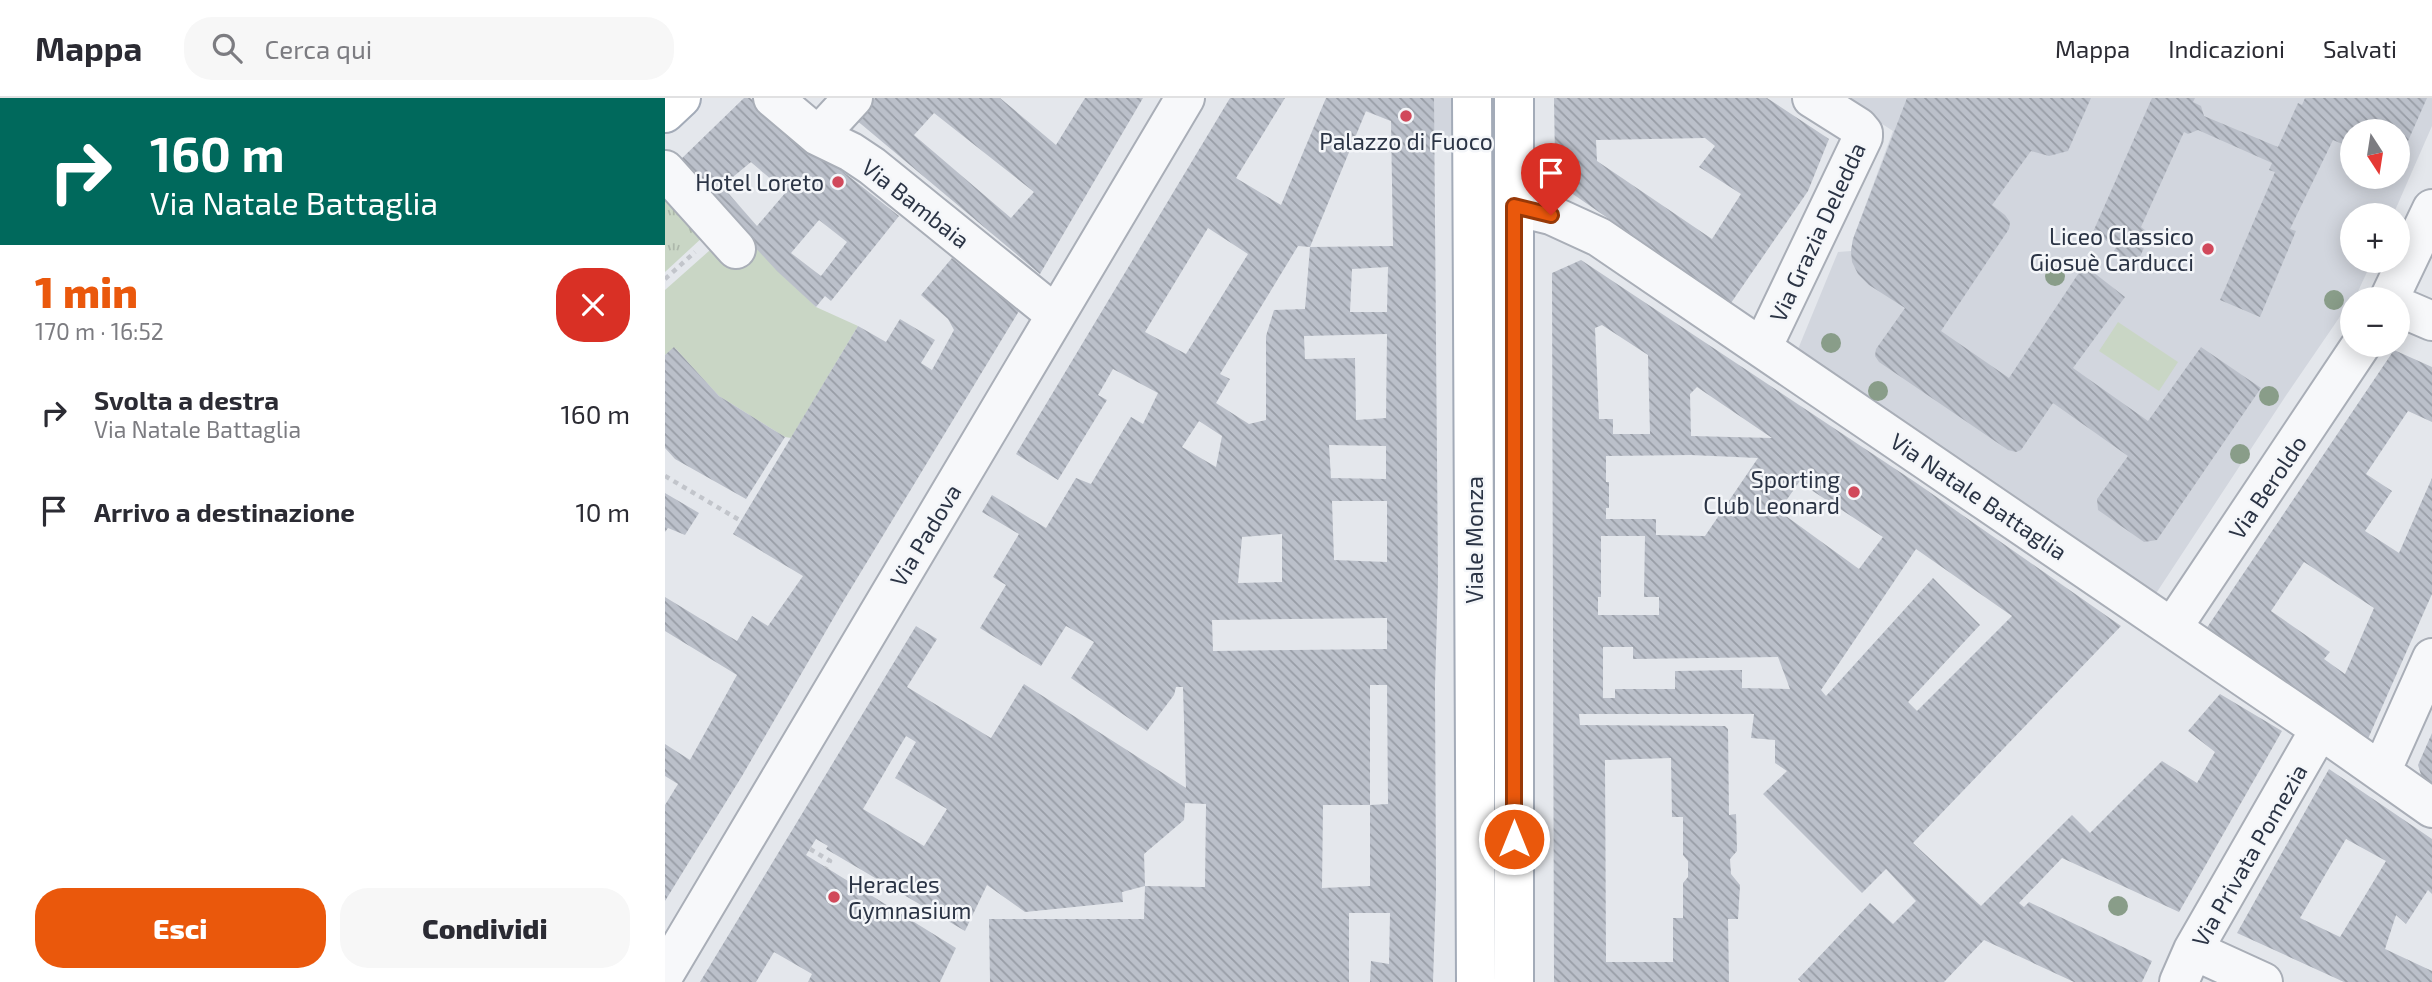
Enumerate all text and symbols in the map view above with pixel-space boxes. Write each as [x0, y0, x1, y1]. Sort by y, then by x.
search box [184, 17, 674, 80]
text: Mappa [35, 28, 142, 68]
icon: search [208, 29, 246, 67]
text: Cerca qui [264, 33, 372, 64]
text: Mappa [2055, 34, 2130, 63]
text: Indicazioni [2168, 34, 2285, 63]
text: Salvati [2323, 34, 2397, 63]
marker: Palazzo di Fuoco [1398, 108, 1414, 124]
north arrow [2340, 119, 2410, 189]
map controls [2340, 119, 2410, 357]
text: 160 m [150, 123, 285, 182]
icon: right [35, 126, 126, 217]
place label: Palazzo di Fuoco [1319, 127, 1493, 155]
street label: Via Grazia Deledda [1763, 138, 1871, 326]
pin [1521, 143, 1581, 215]
street label: Via Bambaia [857, 152, 975, 254]
icon: arrive [1532, 154, 1570, 192]
place label: Hotel Loreto [695, 168, 824, 196]
marker: Hotel Loreto [830, 174, 846, 190]
text: Via Natale Battaglia [150, 183, 438, 221]
button: + [2340, 203, 2410, 273]
place label: Liceo Classico Giosuè Carducci [2029, 222, 2194, 276]
marker: Liceo Classico Giosuè Carducci [2200, 241, 2216, 257]
text: 1 min [35, 266, 138, 316]
button: close [556, 268, 630, 342]
button: − [2340, 287, 2410, 357]
text: 170 m · 16:52 [35, 317, 164, 345]
text: Svolta a destra [94, 384, 279, 415]
icon: right [35, 394, 73, 432]
text: 160 m [561, 398, 630, 429]
text: Via Natale Battaglia [94, 415, 301, 443]
street label: Via Natale Battaglia [1885, 427, 2073, 565]
street label: Via Beroldo [2222, 430, 2312, 544]
place label: Sporting Club Leonard [1703, 465, 1840, 519]
street label: Viale Monza [1460, 476, 1488, 604]
street label: Via Padova [884, 479, 966, 591]
marker: Sporting Club Leonard [1846, 484, 1862, 500]
icon: arrive [35, 492, 73, 530]
text: Arrivo a destinazione [94, 496, 355, 527]
text: 10 m [575, 496, 630, 527]
street label: Via Privata Pomezia [2185, 759, 2313, 951]
position arrow [1477, 802, 1551, 876]
place label: Heracles Gymnasium [848, 870, 971, 924]
button: Esci [35, 888, 326, 968]
button: Condividi [340, 888, 630, 968]
marker: Heracles Gymnasium [826, 889, 842, 905]

